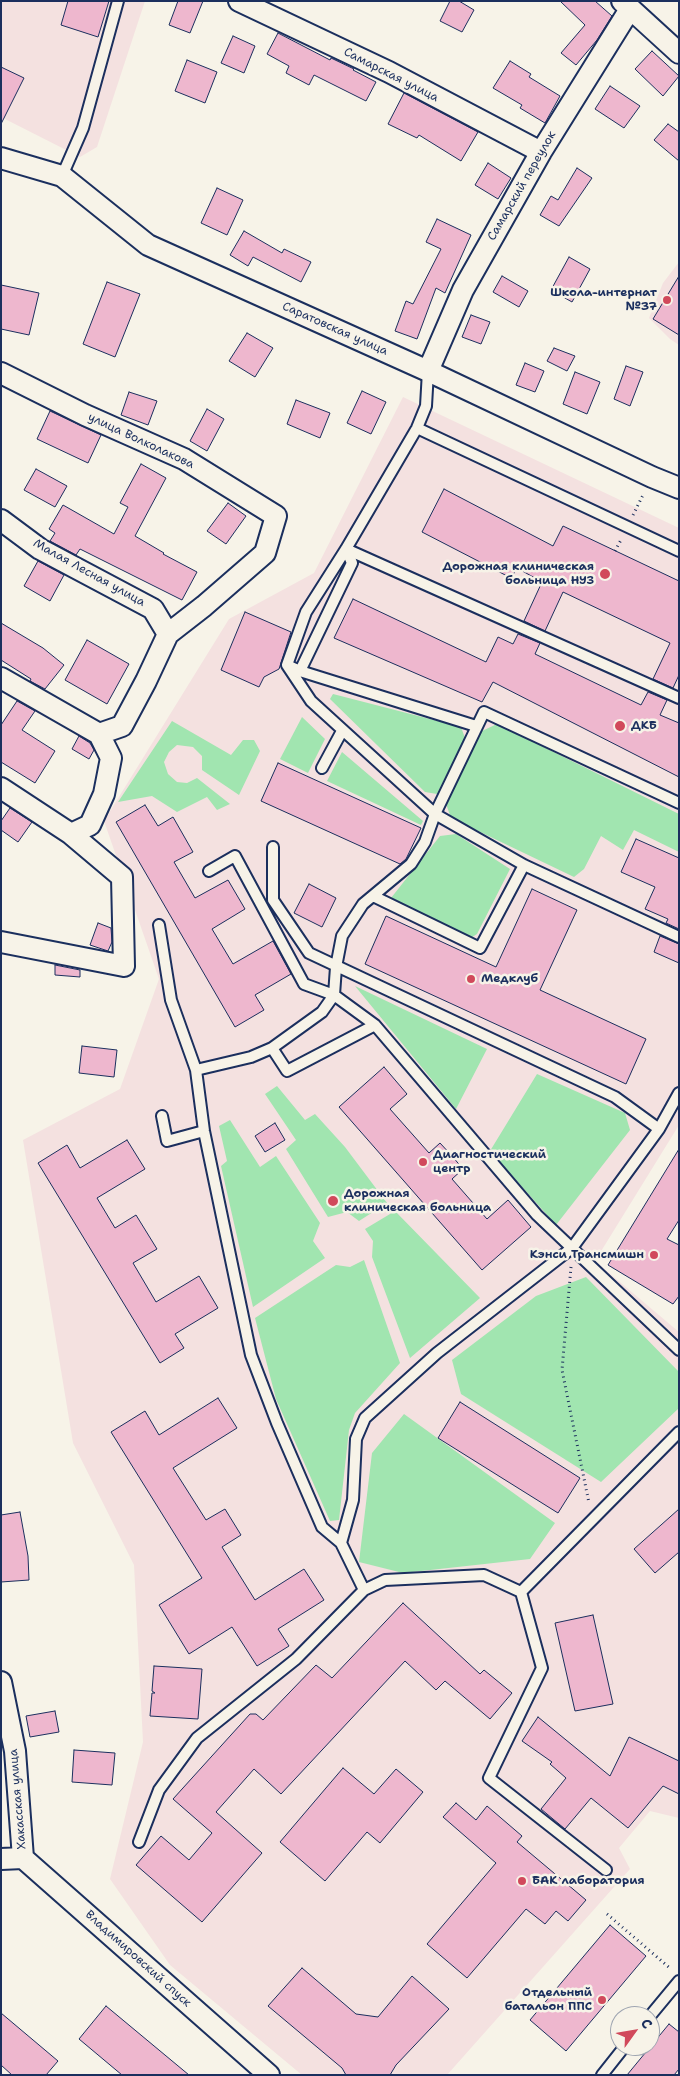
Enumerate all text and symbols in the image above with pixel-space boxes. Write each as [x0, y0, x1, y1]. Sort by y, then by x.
street label: Самарская улица [341, 45, 441, 105]
street label: Самарский переулок [485, 129, 559, 243]
place label: Школа-интернат №37 [550, 286, 657, 314]
marker: Школа-интернат №37 [661, 294, 673, 306]
street label: Саратовская улица [280, 299, 390, 359]
street label: улица Волколакова [86, 410, 196, 472]
street label: Малая Лесная улица [30, 536, 148, 610]
place label: Дорожная клиническая больница НУЗ [442, 560, 594, 588]
marker: Дорожная клиническая больница НУЗ [598, 567, 612, 581]
marker: ДКБ [613, 719, 627, 733]
place label: ДКБ [631, 719, 657, 733]
place label: Медклуб [481, 972, 538, 986]
marker: Медклуб [465, 973, 477, 985]
place label: Диагностический центр [433, 1148, 546, 1176]
marker: Диагностический центр [417, 1156, 429, 1168]
place label: Дорожная клиническая больница [344, 1187, 491, 1215]
marker: Дорожная клиническая больница [326, 1194, 340, 1208]
place label: Кэнси Трансмишн [530, 1248, 644, 1262]
marker: Кэнси Трансмишн [648, 1249, 660, 1261]
street label: Хакасская улица [6, 1748, 30, 1850]
place label: БАК лаборатория [532, 1874, 645, 1888]
marker: БАК лаборатория [516, 1875, 528, 1887]
street label: Владимировский спуск [82, 1908, 194, 2010]
place label: Отдельный батальон ППС [505, 1986, 592, 2014]
marker: Отдельный батальон ППС [596, 1994, 608, 2006]
north arrow [610, 2006, 660, 2056]
text: С [637, 2015, 657, 2032]

